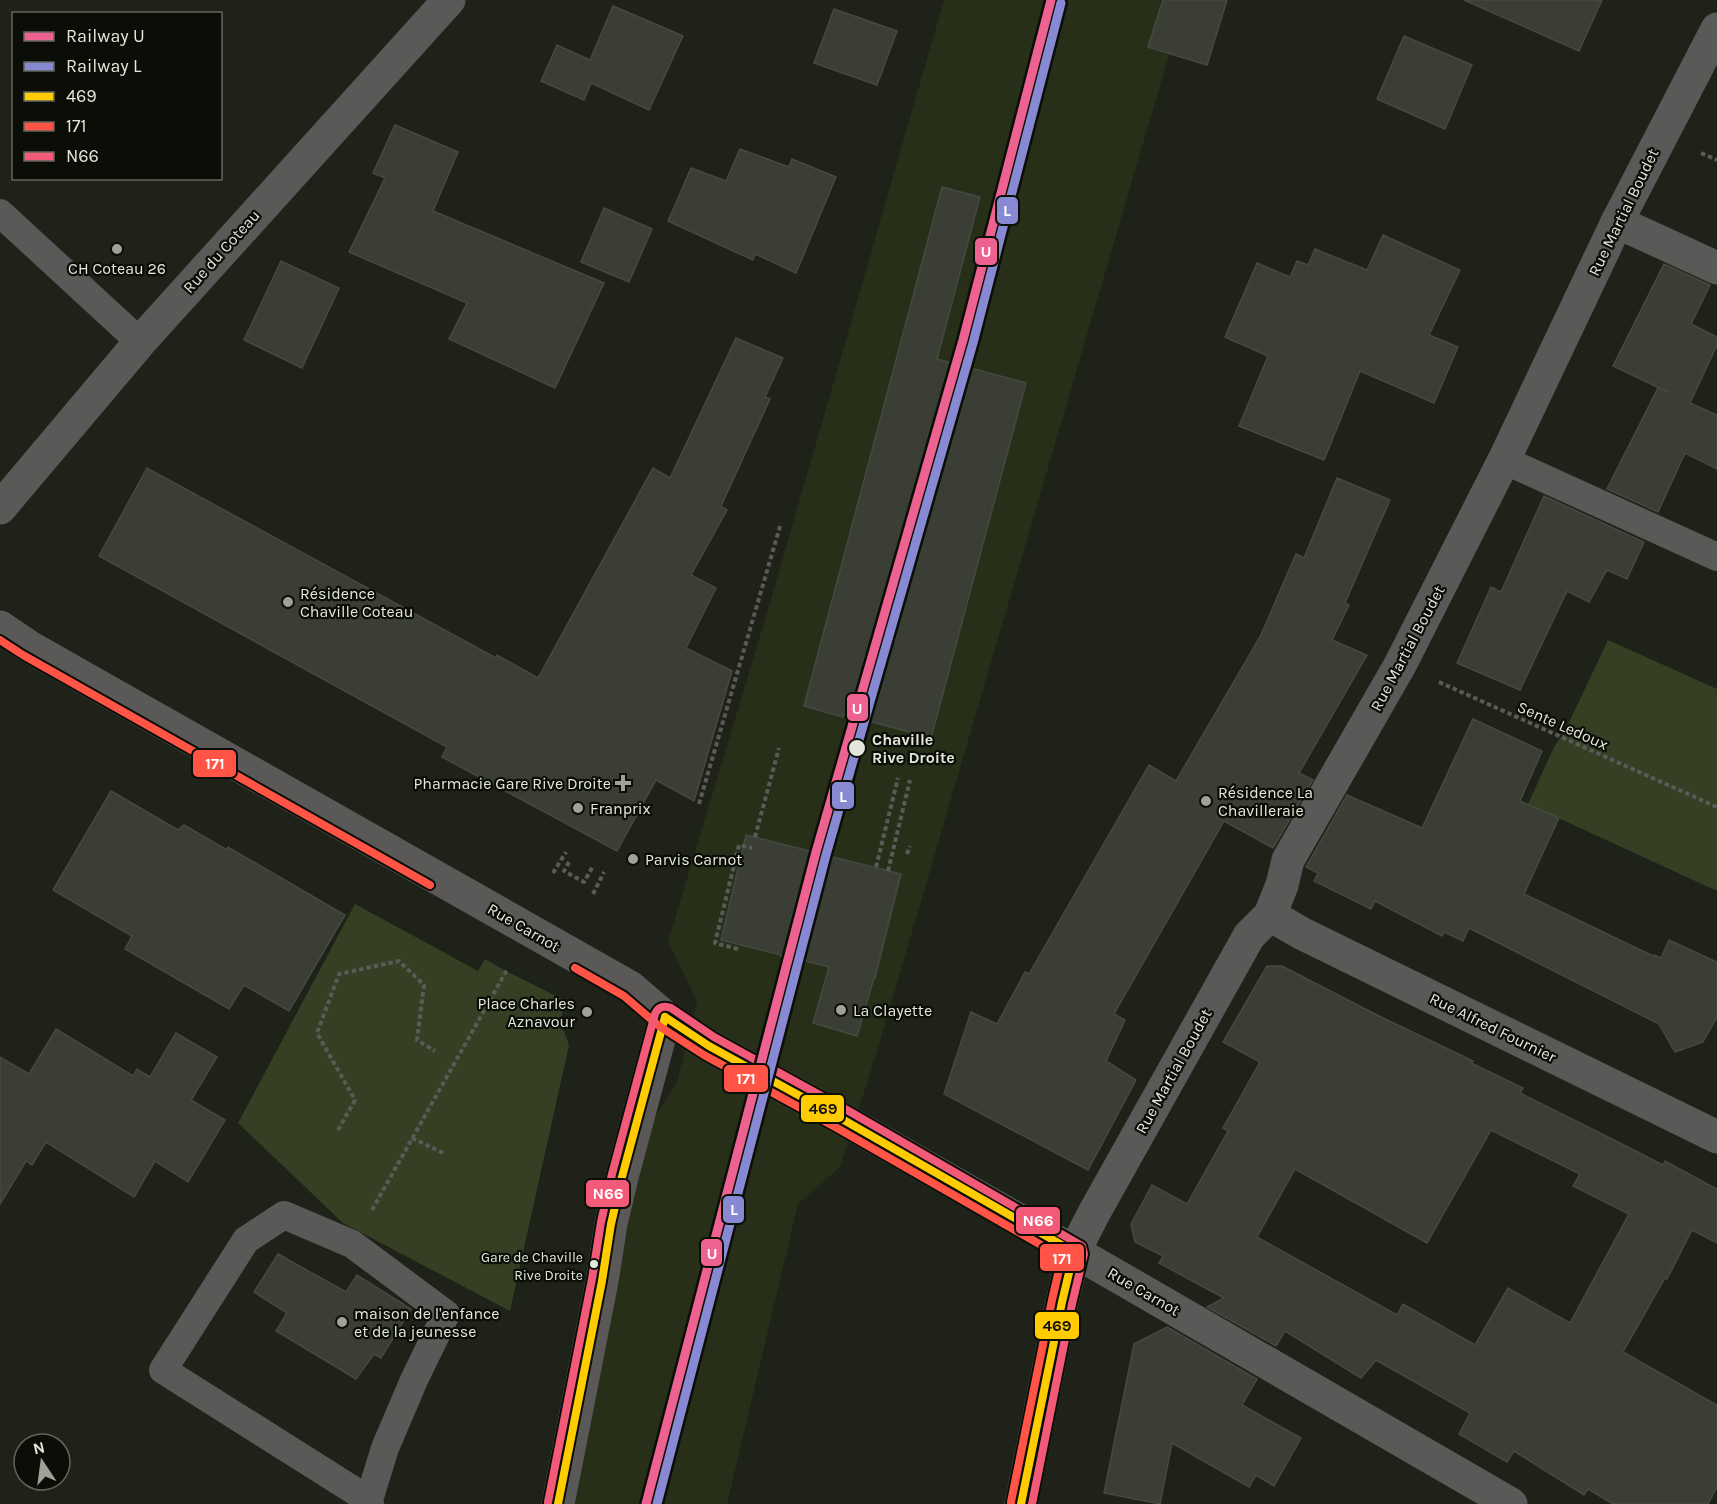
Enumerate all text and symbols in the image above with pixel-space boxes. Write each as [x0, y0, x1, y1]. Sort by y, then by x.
legend [12, 12, 222, 180]
text: Railway U [66, 25, 145, 47]
text: Railway L [66, 55, 142, 77]
text: 469 [66, 85, 97, 107]
text: 171 [66, 115, 86, 137]
text: N66 [66, 145, 99, 167]
street label: Rue Martial Boudet [1584, 145, 1663, 279]
line badge: L [996, 196, 1019, 225]
text: L [1003, 201, 1011, 220]
street label: Rue du Coteau [179, 206, 264, 297]
line badge: U [974, 237, 998, 266]
marker: CH Coteau 26 [110, 242, 124, 256]
text: U [980, 242, 992, 261]
place label: CH Coteau 26 [68, 259, 166, 278]
street label: Rue Martial Boudet [1366, 582, 1449, 714]
place label: Résidence Chaville Coteau [300, 584, 413, 621]
marker: Résidence Chaville Coteau [281, 595, 295, 609]
line badge: U [846, 693, 869, 722]
street label: Sente Ledoux [1514, 697, 1611, 754]
text: U [851, 699, 863, 718]
place label: Chaville Rive Droite [872, 730, 955, 767]
marker: Chaville Rive Droite [847, 738, 867, 758]
line badge: 171 [192, 749, 237, 778]
text: 171 [205, 754, 225, 773]
place label: Pharmacie Gare Rive Droite [413, 774, 611, 793]
marker: Pharmacie Gare Rive Droite [616, 776, 630, 790]
line badge: L [831, 781, 855, 810]
place label: Résidence La Chavilleraie [1218, 783, 1313, 820]
text: L [839, 787, 847, 806]
marker: Résidence La Chavilleraie [1199, 794, 1213, 808]
place label: Franprix [590, 799, 651, 818]
marker: Franprix [571, 801, 585, 815]
place label: Parvis Carnot [645, 850, 742, 869]
marker: Parvis Carnot [626, 852, 640, 866]
street label: Rue Carnot [484, 899, 563, 956]
street label: Rue Alfred Fournier [1426, 989, 1559, 1066]
place label: Place Charles Aznavour [477, 994, 575, 1031]
place label: La Clayette [853, 1001, 932, 1020]
marker: La Clayette [834, 1003, 848, 1017]
marker: Place Charles Aznavour [580, 1005, 594, 1019]
street label: Rue Martial Boudet [1131, 1006, 1216, 1137]
line badge: 171 [723, 1064, 769, 1093]
text: 171 [736, 1069, 756, 1088]
line badge: 469 [800, 1094, 845, 1123]
text: 469 [809, 1099, 838, 1118]
line badge: N66 [585, 1179, 630, 1208]
text: N66 [593, 1184, 623, 1203]
line badge: L [722, 1195, 745, 1224]
text: L [730, 1200, 738, 1219]
line badge: N66 [1015, 1206, 1061, 1235]
text: N66 [1023, 1211, 1053, 1230]
line badge: U [700, 1238, 723, 1267]
line badge: 171 [1039, 1243, 1085, 1272]
text: U [706, 1244, 718, 1263]
place label: Gare de Chaville Rive Droite [481, 1249, 583, 1284]
text: 171 [1052, 1249, 1072, 1268]
marker: Gare de Chaville Rive Droite [588, 1258, 600, 1270]
street label: Rue Carnot [1104, 1263, 1183, 1320]
place label: maison de l'enfance et de la jeunesse [354, 1304, 500, 1341]
line badge: 469 [1034, 1311, 1080, 1340]
marker: maison de l'enfance et de la jeunesse [335, 1315, 349, 1329]
text: 469 [1043, 1316, 1072, 1335]
north arrow [12, 1432, 72, 1492]
text: N [31, 1437, 46, 1458]

